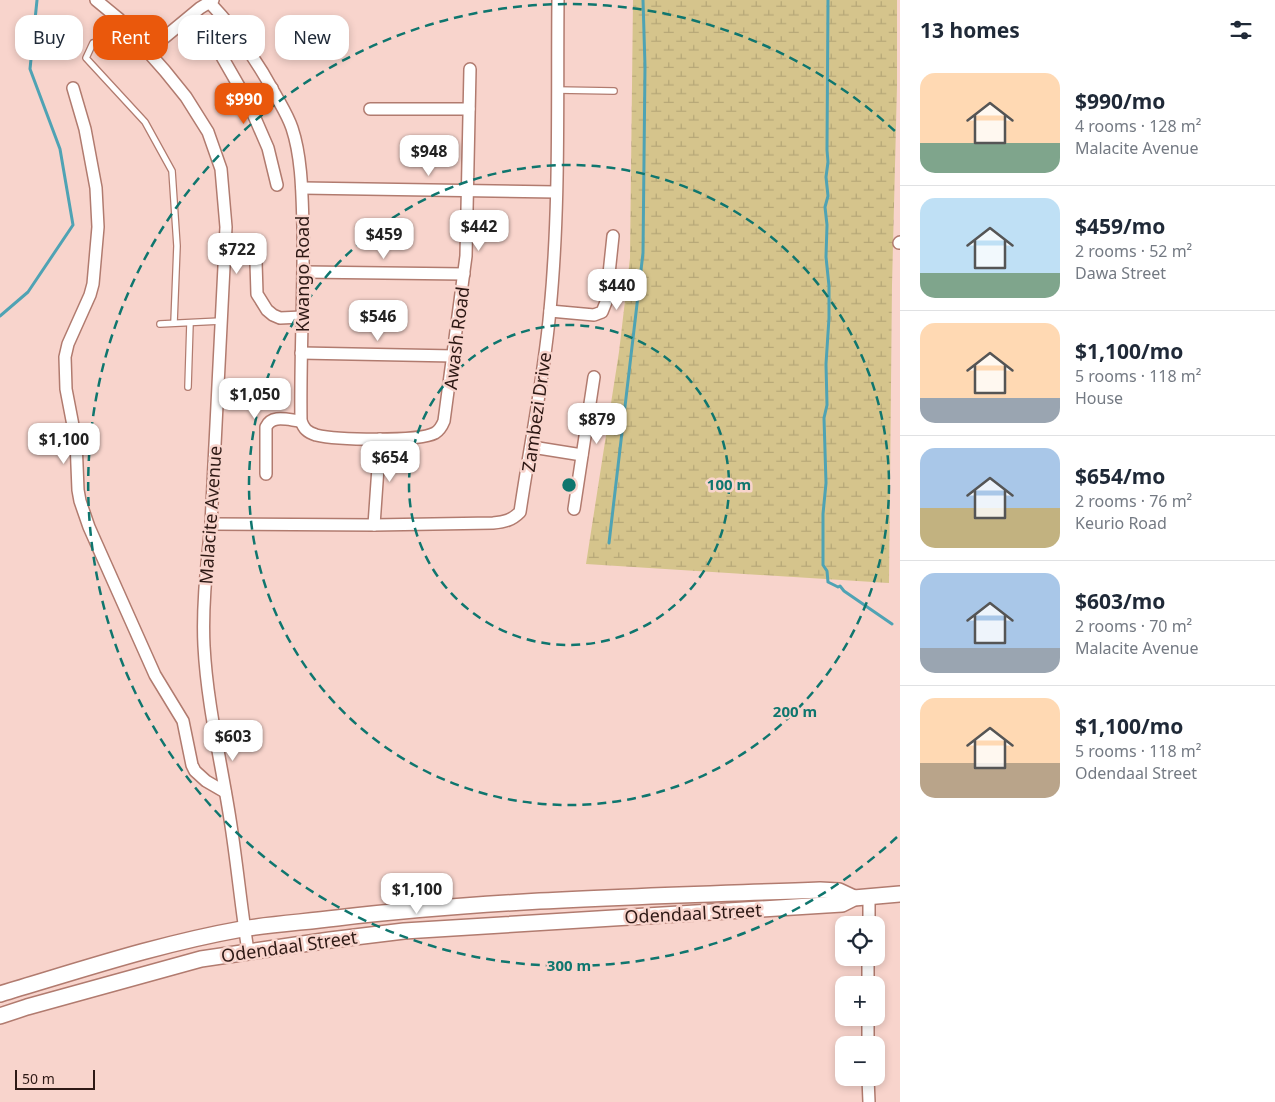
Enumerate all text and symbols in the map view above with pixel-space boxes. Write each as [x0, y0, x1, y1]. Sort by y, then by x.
chip: Buy [15, 15, 83, 60]
chip: Rent [93, 15, 168, 60]
chip: Filters [178, 15, 265, 60]
chip: New [275, 15, 349, 60]
text: 13 homes [920, 16, 1020, 44]
icon: filters [1227, 16, 1255, 44]
pin: $990 [214, 82, 274, 125]
text: $990/mo [1075, 87, 1165, 115]
text: $990 [226, 88, 262, 110]
icon: home [960, 93, 1020, 153]
text: 4 rooms · 128 m² [1075, 115, 1201, 137]
pin: $948 [399, 134, 459, 177]
text: Malacite Avenue [1075, 137, 1199, 159]
text: $948 [411, 140, 447, 162]
pin: $442 [449, 210, 509, 252]
text: $459/mo [1075, 212, 1165, 240]
text: $442 [461, 215, 497, 237]
street label: Kwango Road [290, 216, 314, 332]
pin: $459 [354, 218, 414, 260]
icon: home [960, 218, 1020, 278]
text: $459 [366, 223, 402, 245]
pin: $722 [207, 232, 267, 275]
text: $722 [219, 238, 255, 260]
text: 2 rooms · 52 m² [1075, 240, 1192, 262]
text: Dawa Street [1075, 262, 1166, 284]
pin: $440 [587, 268, 647, 311]
text: $440 [599, 274, 635, 296]
street label: Awash Road [438, 285, 474, 391]
pin: $546 [348, 300, 408, 342]
text: $546 [360, 305, 396, 327]
text: $1,100/mo [1075, 337, 1183, 365]
icon: home [960, 343, 1020, 403]
street label: Zambezi Drive [516, 351, 556, 473]
text: 5 rooms · 118 m² [1075, 365, 1201, 387]
pin: $1,050 [214, 378, 296, 420]
text: $1,050 [230, 383, 280, 405]
text: House [1075, 387, 1123, 409]
pin: $879 [567, 402, 627, 445]
text: $879 [579, 408, 615, 430]
pin: $1,100 [23, 422, 105, 465]
text: $1,100 [39, 428, 89, 450]
pin: $654 [360, 440, 420, 483]
street label: Malacite Avenue [193, 445, 227, 585]
text: $654 [372, 446, 408, 468]
text: $654/mo [1075, 462, 1165, 490]
icon: home [960, 468, 1020, 528]
text: 100 m [707, 474, 751, 494]
centre of rings [560, 476, 578, 494]
text: 2 rooms · 76 m² [1075, 490, 1192, 512]
text: Keurio Road [1075, 512, 1167, 534]
text: $603/mo [1075, 587, 1165, 615]
icon: home [960, 593, 1020, 653]
text: 2 rooms · 70 m² [1075, 615, 1192, 637]
text: Malacite Avenue [1075, 637, 1199, 659]
text: 200 m [773, 701, 817, 721]
text: $1,100/mo [1075, 712, 1183, 740]
icon: home [960, 718, 1020, 778]
pin: $603 [203, 720, 263, 762]
text: $603 [215, 725, 251, 747]
text: 5 rooms · 118 m² [1075, 740, 1201, 762]
text: Odendaal Street [1075, 762, 1197, 784]
pin: $1,100 [376, 872, 458, 915]
text: $1,100 [392, 878, 442, 900]
street label: Odendaal Street [624, 897, 763, 929]
map controls [835, 916, 885, 1086]
button: locate [835, 916, 885, 966]
street label: Odendaal Street [219, 924, 359, 967]
text: 300 m [547, 955, 591, 975]
button: + [835, 976, 885, 1026]
button: − [835, 1036, 885, 1086]
scale bar [15, 1067, 95, 1090]
text: 50 m [22, 1069, 55, 1088]

